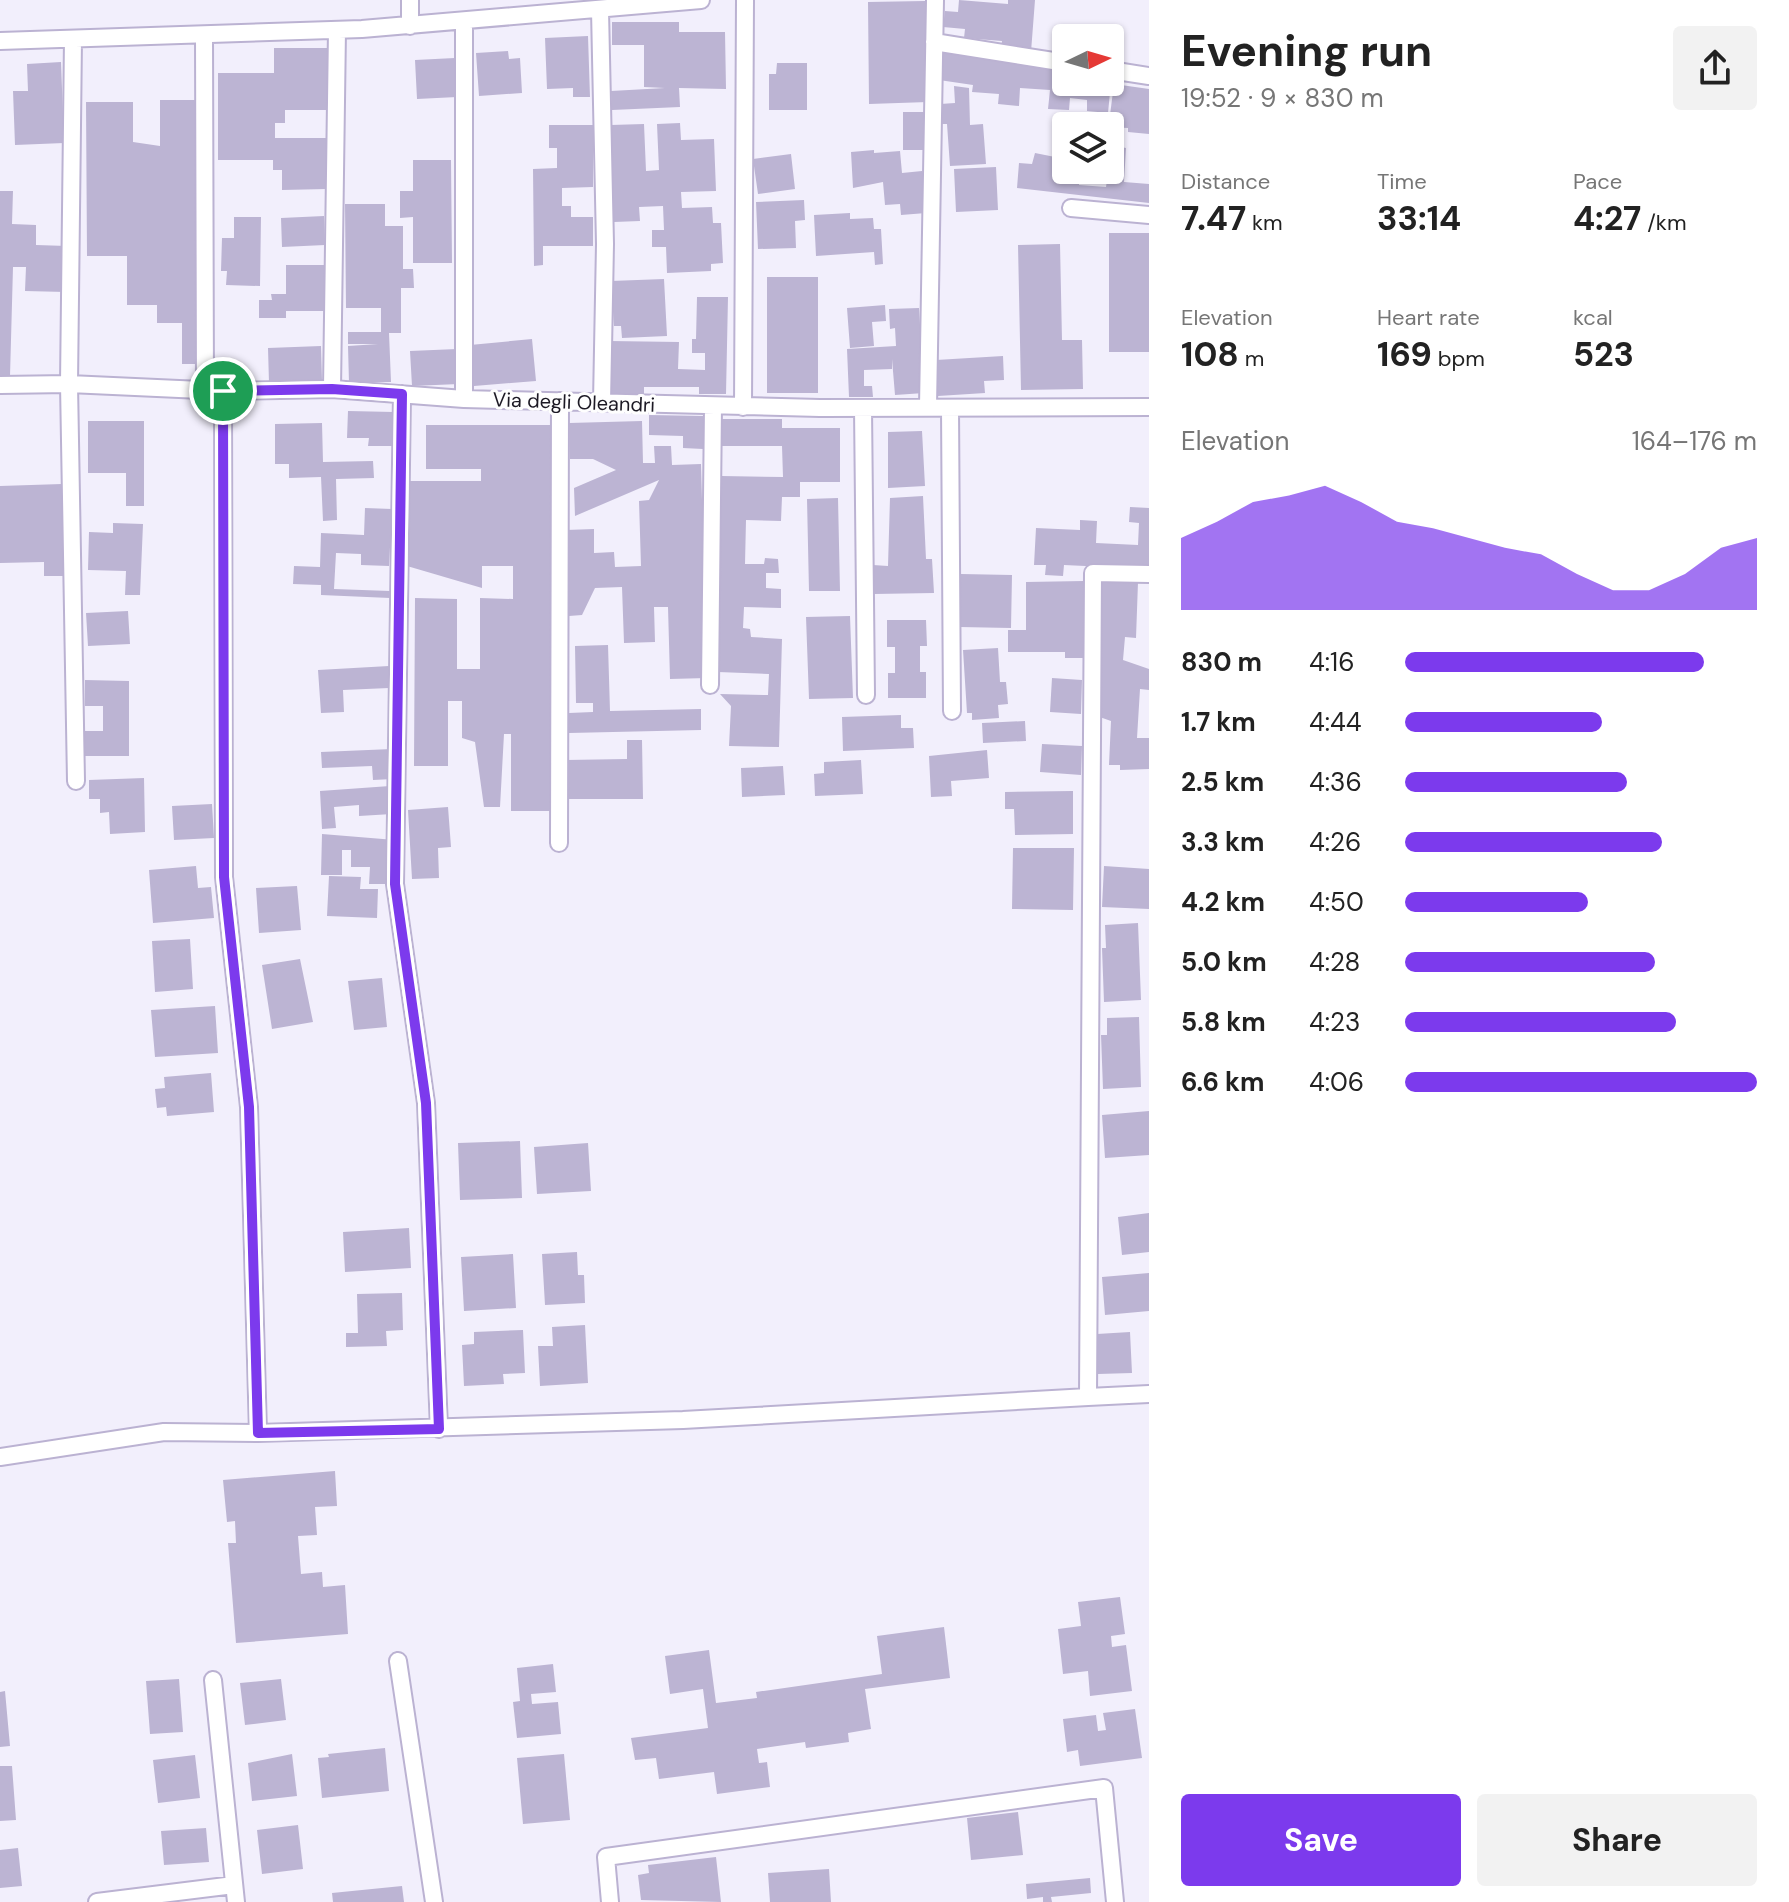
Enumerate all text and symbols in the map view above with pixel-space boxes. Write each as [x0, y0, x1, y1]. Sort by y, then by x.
text: Evening run [1181, 22, 1432, 80]
north arrow [1052, 24, 1124, 96]
map controls [1052, 24, 1124, 184]
button: share [1673, 26, 1757, 110]
text: 19:52 · 9 × 830 m [1181, 81, 1384, 115]
button: layers [1052, 112, 1124, 184]
text: Distance [1181, 167, 1270, 196]
text: Time [1377, 167, 1427, 196]
text: Pace [1573, 167, 1622, 196]
text: 7.47 [1181, 196, 1246, 241]
text: 33:14 [1377, 196, 1461, 241]
text: 4:27 [1573, 196, 1641, 241]
text: km [1246, 208, 1283, 237]
text: /km [1641, 208, 1687, 237]
text: Elevation [1181, 303, 1273, 332]
text: Heart rate [1377, 303, 1480, 332]
text: kcal [1573, 303, 1613, 332]
text: 108 [1181, 332, 1239, 377]
text: 169 [1377, 332, 1432, 377]
text: 523 [1573, 332, 1634, 377]
text: m [1239, 344, 1264, 373]
text: bpm [1432, 344, 1485, 373]
pin [189, 357, 257, 425]
icon: arrive [201, 369, 245, 413]
street label: Via degli Oleandri [492, 386, 656, 418]
text: Elevation [1181, 424, 1289, 458]
text: 164–176 m [1632, 424, 1757, 458]
text: 830 m [1181, 645, 1262, 679]
text: 4:16 [1309, 645, 1354, 679]
text: 1.7 km [1181, 705, 1256, 739]
text: 4:44 [1309, 705, 1362, 739]
text: 2.5 km [1181, 765, 1264, 799]
text: 4:36 [1309, 765, 1362, 799]
text: 3.3 km [1181, 825, 1265, 859]
text: 4:26 [1309, 825, 1361, 859]
text: 4.2 km [1181, 885, 1265, 919]
text: 4:50 [1309, 885, 1364, 919]
text: 5.0 km [1181, 945, 1267, 979]
text: 4:28 [1309, 945, 1360, 979]
text: 5.8 km [1181, 1005, 1266, 1039]
text: 4:23 [1309, 1005, 1360, 1039]
text: 6.6 km [1181, 1065, 1264, 1099]
text: 4:06 [1309, 1065, 1364, 1099]
button: Save [1181, 1794, 1461, 1886]
button: Share [1477, 1794, 1757, 1886]

